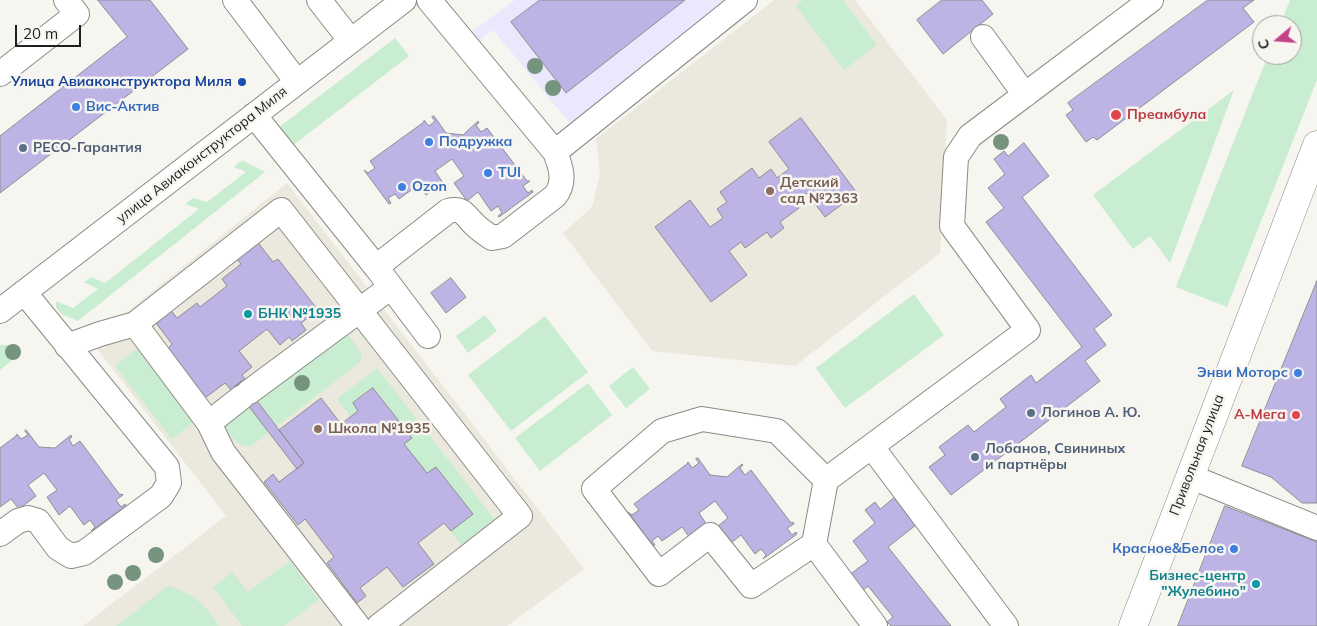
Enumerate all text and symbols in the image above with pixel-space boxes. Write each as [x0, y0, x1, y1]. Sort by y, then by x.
scale bar [18, 15, 84, 47]
north arrow [1252, 15, 1302, 65]
text: 20 m [23, 24, 58, 43]
text: С [1254, 37, 1274, 52]
place label: Улица Авиаконструктора Миля [11, 74, 232, 90]
marker: Улица Авиаконструктора Миля [236, 76, 248, 88]
street label: улица Авиаконструктора Миля [113, 83, 291, 227]
place label: Вис-Актив [86, 99, 159, 115]
marker: Вис-Актив [70, 101, 82, 113]
place label: Преамбула [1127, 107, 1206, 123]
marker: Преамбула [1109, 108, 1123, 122]
place label: Подружка [439, 134, 512, 150]
marker: Подружка [423, 136, 435, 148]
place label: РЕСО-Гарантия [33, 140, 142, 156]
marker: РЕСО-Гарантия [17, 142, 29, 154]
place label: TUI [498, 165, 521, 181]
marker: TUI [482, 167, 494, 179]
place label: Детский сад №2363 [780, 175, 858, 208]
place label: Ozon [412, 179, 447, 195]
marker: Ozon [396, 181, 408, 193]
marker: Детский сад №2363 [764, 185, 776, 197]
place label: БНК №1935 [258, 306, 341, 322]
marker: БНК №1935 [242, 308, 254, 320]
place label: Энви Моторс [1197, 365, 1288, 381]
marker: Энви Моторс [1292, 367, 1304, 379]
street label: Привольная улица [1166, 392, 1228, 518]
place label: Логинов А. Ю. [1041, 405, 1141, 421]
marker: Логинов А. Ю. [1025, 407, 1037, 419]
place label: А-Мега [1234, 407, 1286, 423]
marker: А-Мега [1290, 409, 1302, 421]
place label: Школа №1935 [328, 421, 430, 437]
marker: Школа №1935 [312, 423, 324, 435]
place label: Лобанов, Свининых и партнёры [985, 441, 1125, 474]
marker: Лобанов, Свининых и партнёры [969, 451, 981, 463]
place label: Красное&Белое [1112, 541, 1224, 557]
marker: Красное&Белое [1228, 543, 1240, 555]
place label: Бизнес-центр "Жулебино" [1149, 568, 1246, 600]
marker: Бизнес-центр "Жулебино" [1250, 578, 1262, 590]

